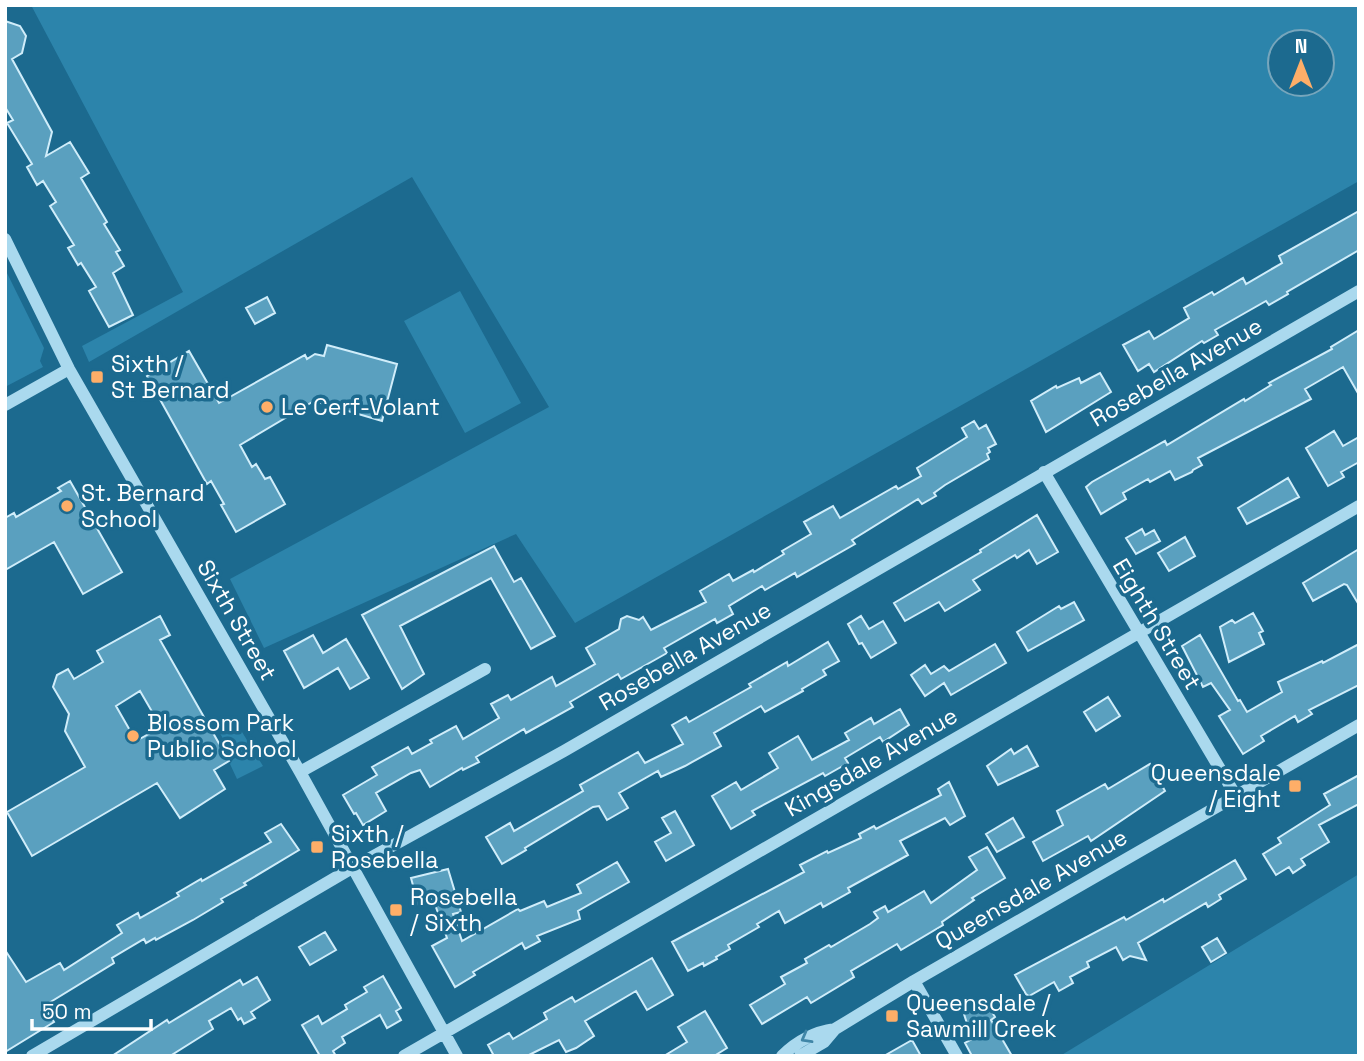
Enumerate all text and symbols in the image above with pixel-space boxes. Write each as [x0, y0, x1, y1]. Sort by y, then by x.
north arrow [1266, 28, 1336, 98]
text: N [1295, 34, 1307, 59]
street label: Rosebella Avenue [1084, 310, 1268, 434]
place label: Sixth / St Bernard [111, 349, 229, 405]
marker: Sixth / St Bernard [89, 369, 105, 385]
place label: Le Cerf-Volant [281, 392, 440, 422]
marker: Le Cerf-Volant [259, 399, 275, 415]
place label: St. Bernard School [81, 478, 205, 534]
marker: St. Bernard School [59, 498, 75, 514]
street label: Eighth Street [1106, 553, 1208, 695]
street label: Sixth Street [190, 554, 284, 686]
street label: Rosebella Avenue [593, 594, 777, 718]
street label: Kingsdale Avenue [779, 700, 963, 824]
place label: Blossom Park Public School [147, 708, 297, 764]
marker: Blossom Park Public School [125, 728, 141, 744]
place label: Queensdale / Eight [1151, 758, 1281, 814]
marker: Queensdale / Eight [1287, 778, 1303, 794]
place label: Sixth / Rosebella [331, 819, 438, 875]
street label: Queensdale Avenue [930, 822, 1132, 956]
marker: Sixth / Rosebella [309, 839, 325, 855]
place label: Rosebella / Sixth [410, 882, 517, 938]
marker: Rosebella / Sixth [388, 902, 404, 918]
scale bar [32, 988, 150, 1032]
place label: Queensdale / Sawmill Creek [906, 988, 1057, 1044]
text: 50 m [42, 998, 92, 1025]
marker: Queensdale / Sawmill Creek [884, 1008, 900, 1024]
one-way arrow [801, 1030, 814, 1043]

